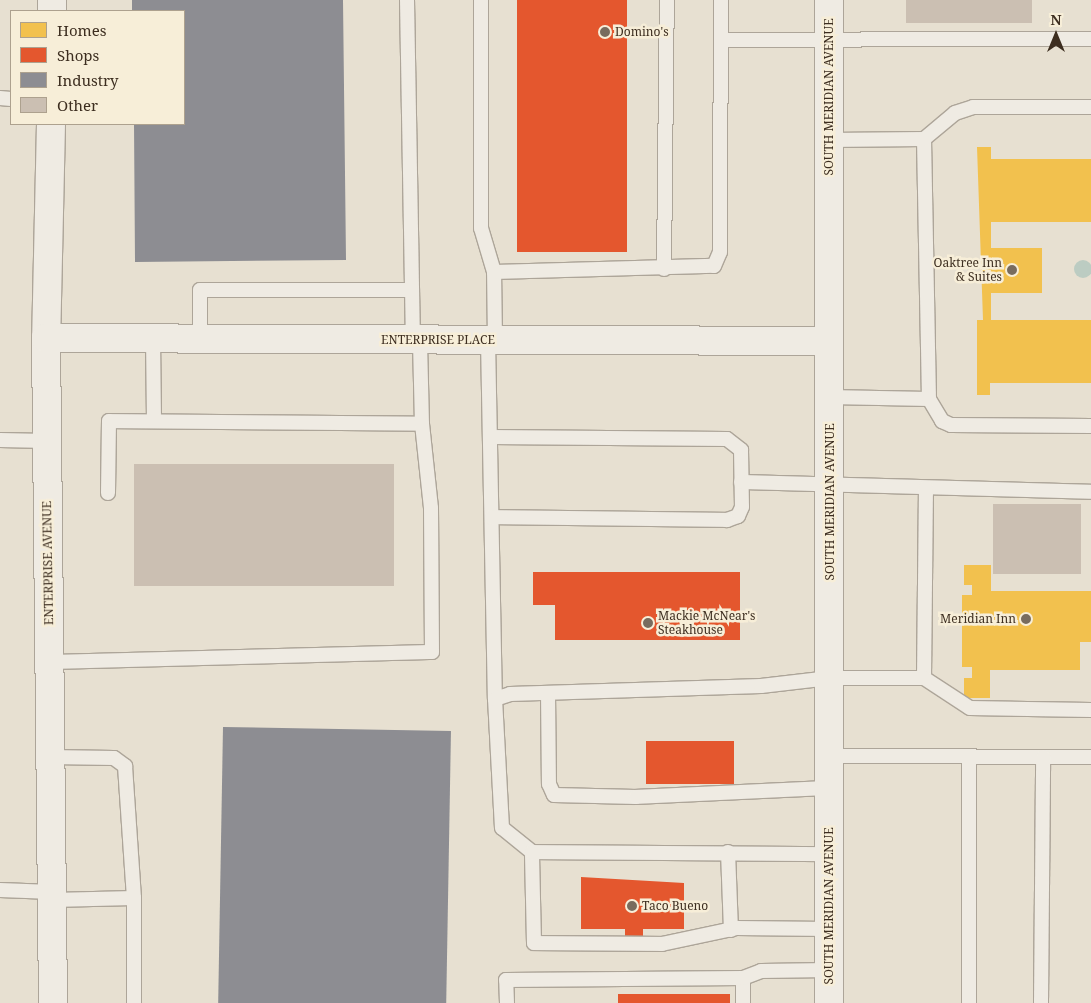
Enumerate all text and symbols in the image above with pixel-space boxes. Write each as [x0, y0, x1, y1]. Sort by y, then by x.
legend [10, 10, 185, 125]
north arrow [1031, 10, 1081, 60]
text: N [1050, 10, 1062, 29]
street label: SOUTH MERIDIAN AVENUE [822, 18, 836, 176]
text: Homes [57, 20, 107, 40]
place label: Domino's [615, 25, 669, 39]
marker: Domino's [599, 26, 611, 38]
text: Shops [57, 45, 99, 65]
text: Industry [57, 70, 119, 90]
text: Other [57, 95, 98, 115]
place label: Oaktree Inn & Suites [934, 256, 1002, 284]
marker: Oaktree Inn & Suites [1006, 264, 1018, 276]
street label: ENTERPRISE PLACE [381, 333, 495, 347]
street label: SOUTH MERIDIAN AVENUE [823, 423, 837, 581]
street label: ENTERPRISE AVENUE [40, 501, 56, 625]
place label: Mackie McNear's Steakhouse [658, 609, 756, 637]
place label: Meridian Inn [940, 612, 1016, 626]
marker: Meridian Inn [1020, 613, 1032, 625]
marker: Mackie McNear's Steakhouse [642, 617, 654, 629]
street label: SOUTH MERIDIAN AVENUE [822, 827, 836, 985]
place label: Taco Bueno [642, 899, 708, 913]
marker: Taco Bueno [626, 900, 638, 912]

